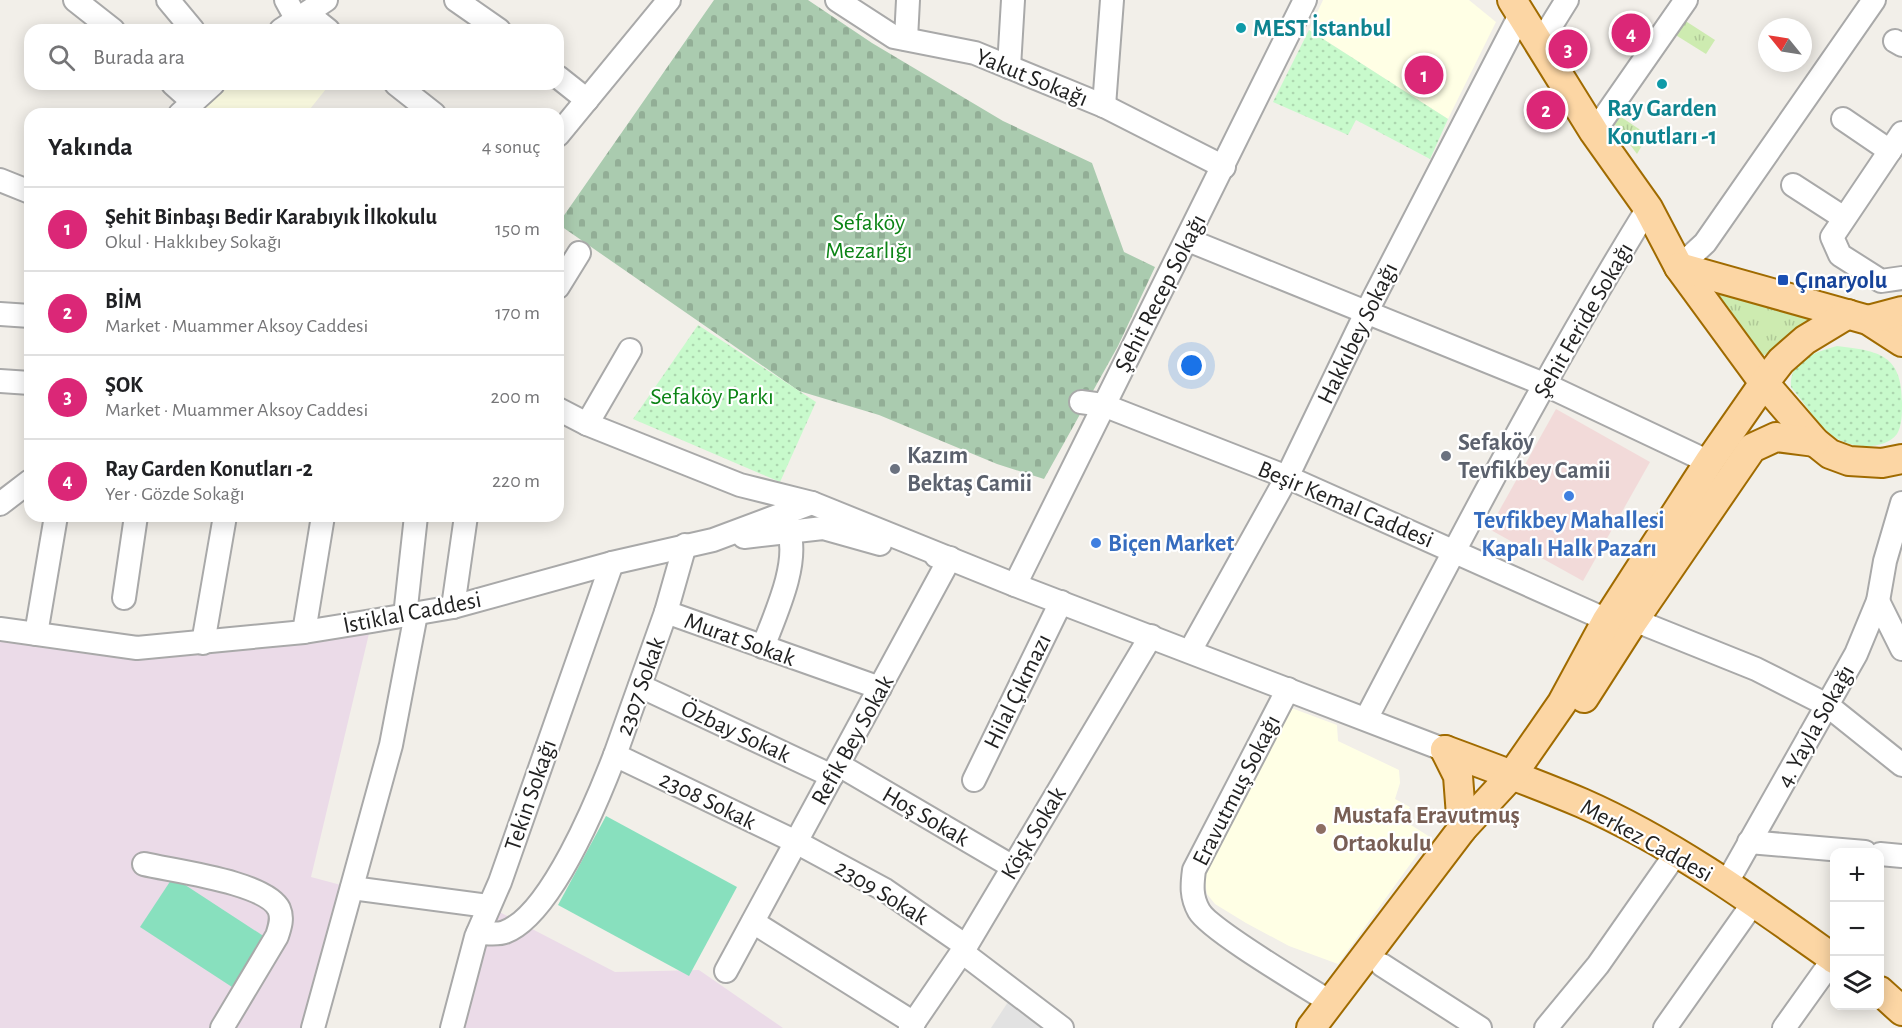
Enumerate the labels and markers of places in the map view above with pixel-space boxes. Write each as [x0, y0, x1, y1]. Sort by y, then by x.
pin: 4 [1612, 10, 1650, 56]
place label: MEST İstanbul [1253, 14, 1391, 41]
marker: MEST İstanbul [1234, 21, 1248, 35]
pin: 3 [1548, 26, 1588, 72]
pin: 1 [1404, 52, 1444, 98]
marker: Ray Garden Konutları -1 [1655, 77, 1669, 91]
pin: 2 [1526, 88, 1566, 132]
place label: Ray Garden Konutları -1 [1607, 97, 1717, 149]
place label: Çınaryolu [1795, 269, 1888, 293]
marker: Çınaryolu [1776, 273, 1790, 287]
place label: Sefaköy Tevfikbey Camii [1458, 431, 1611, 483]
place label: Kazım Bektaş Camii [907, 444, 1032, 496]
marker: Sefaköy Tevfikbey Camii [1439, 449, 1453, 463]
marker: Kazım Bektaş Camii [888, 462, 902, 476]
marker: Tevfikbey Mahallesi Kapalı Halk Pazarı [1562, 489, 1576, 503]
place label: Tevfikbey Mahallesi Kapalı Halk Pazarı [1473, 509, 1665, 561]
place label: Biçen Market [1108, 532, 1234, 556]
marker: Biçen Market [1089, 536, 1103, 550]
place label: Mustafa Eravutmuş Ortaokulu [1333, 804, 1520, 856]
marker: Mustafa Eravutmuş Ortaokulu [1314, 822, 1328, 836]

